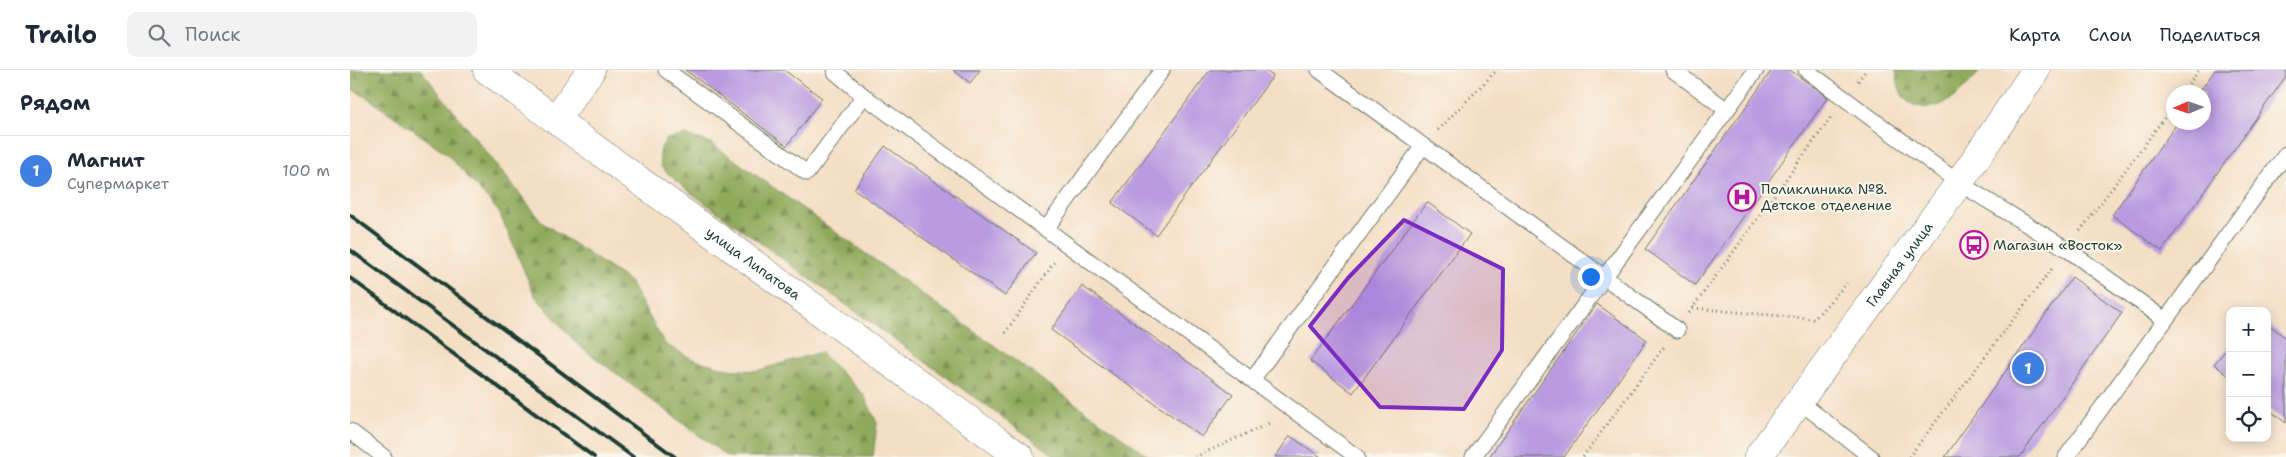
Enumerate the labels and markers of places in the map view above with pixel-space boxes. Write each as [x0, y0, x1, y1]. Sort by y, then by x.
place label: Поликлиника №8. Детское отделение [1761, 180, 1892, 214]
hospital icon: Поликлиника №8. Детское отделение [1727, 182, 1757, 212]
bus stop icon: Магазин «Восток» [1959, 230, 1989, 260]
place label: Магазин «Восток» [1993, 236, 2122, 254]
pin: 1 [2012, 349, 2044, 387]

